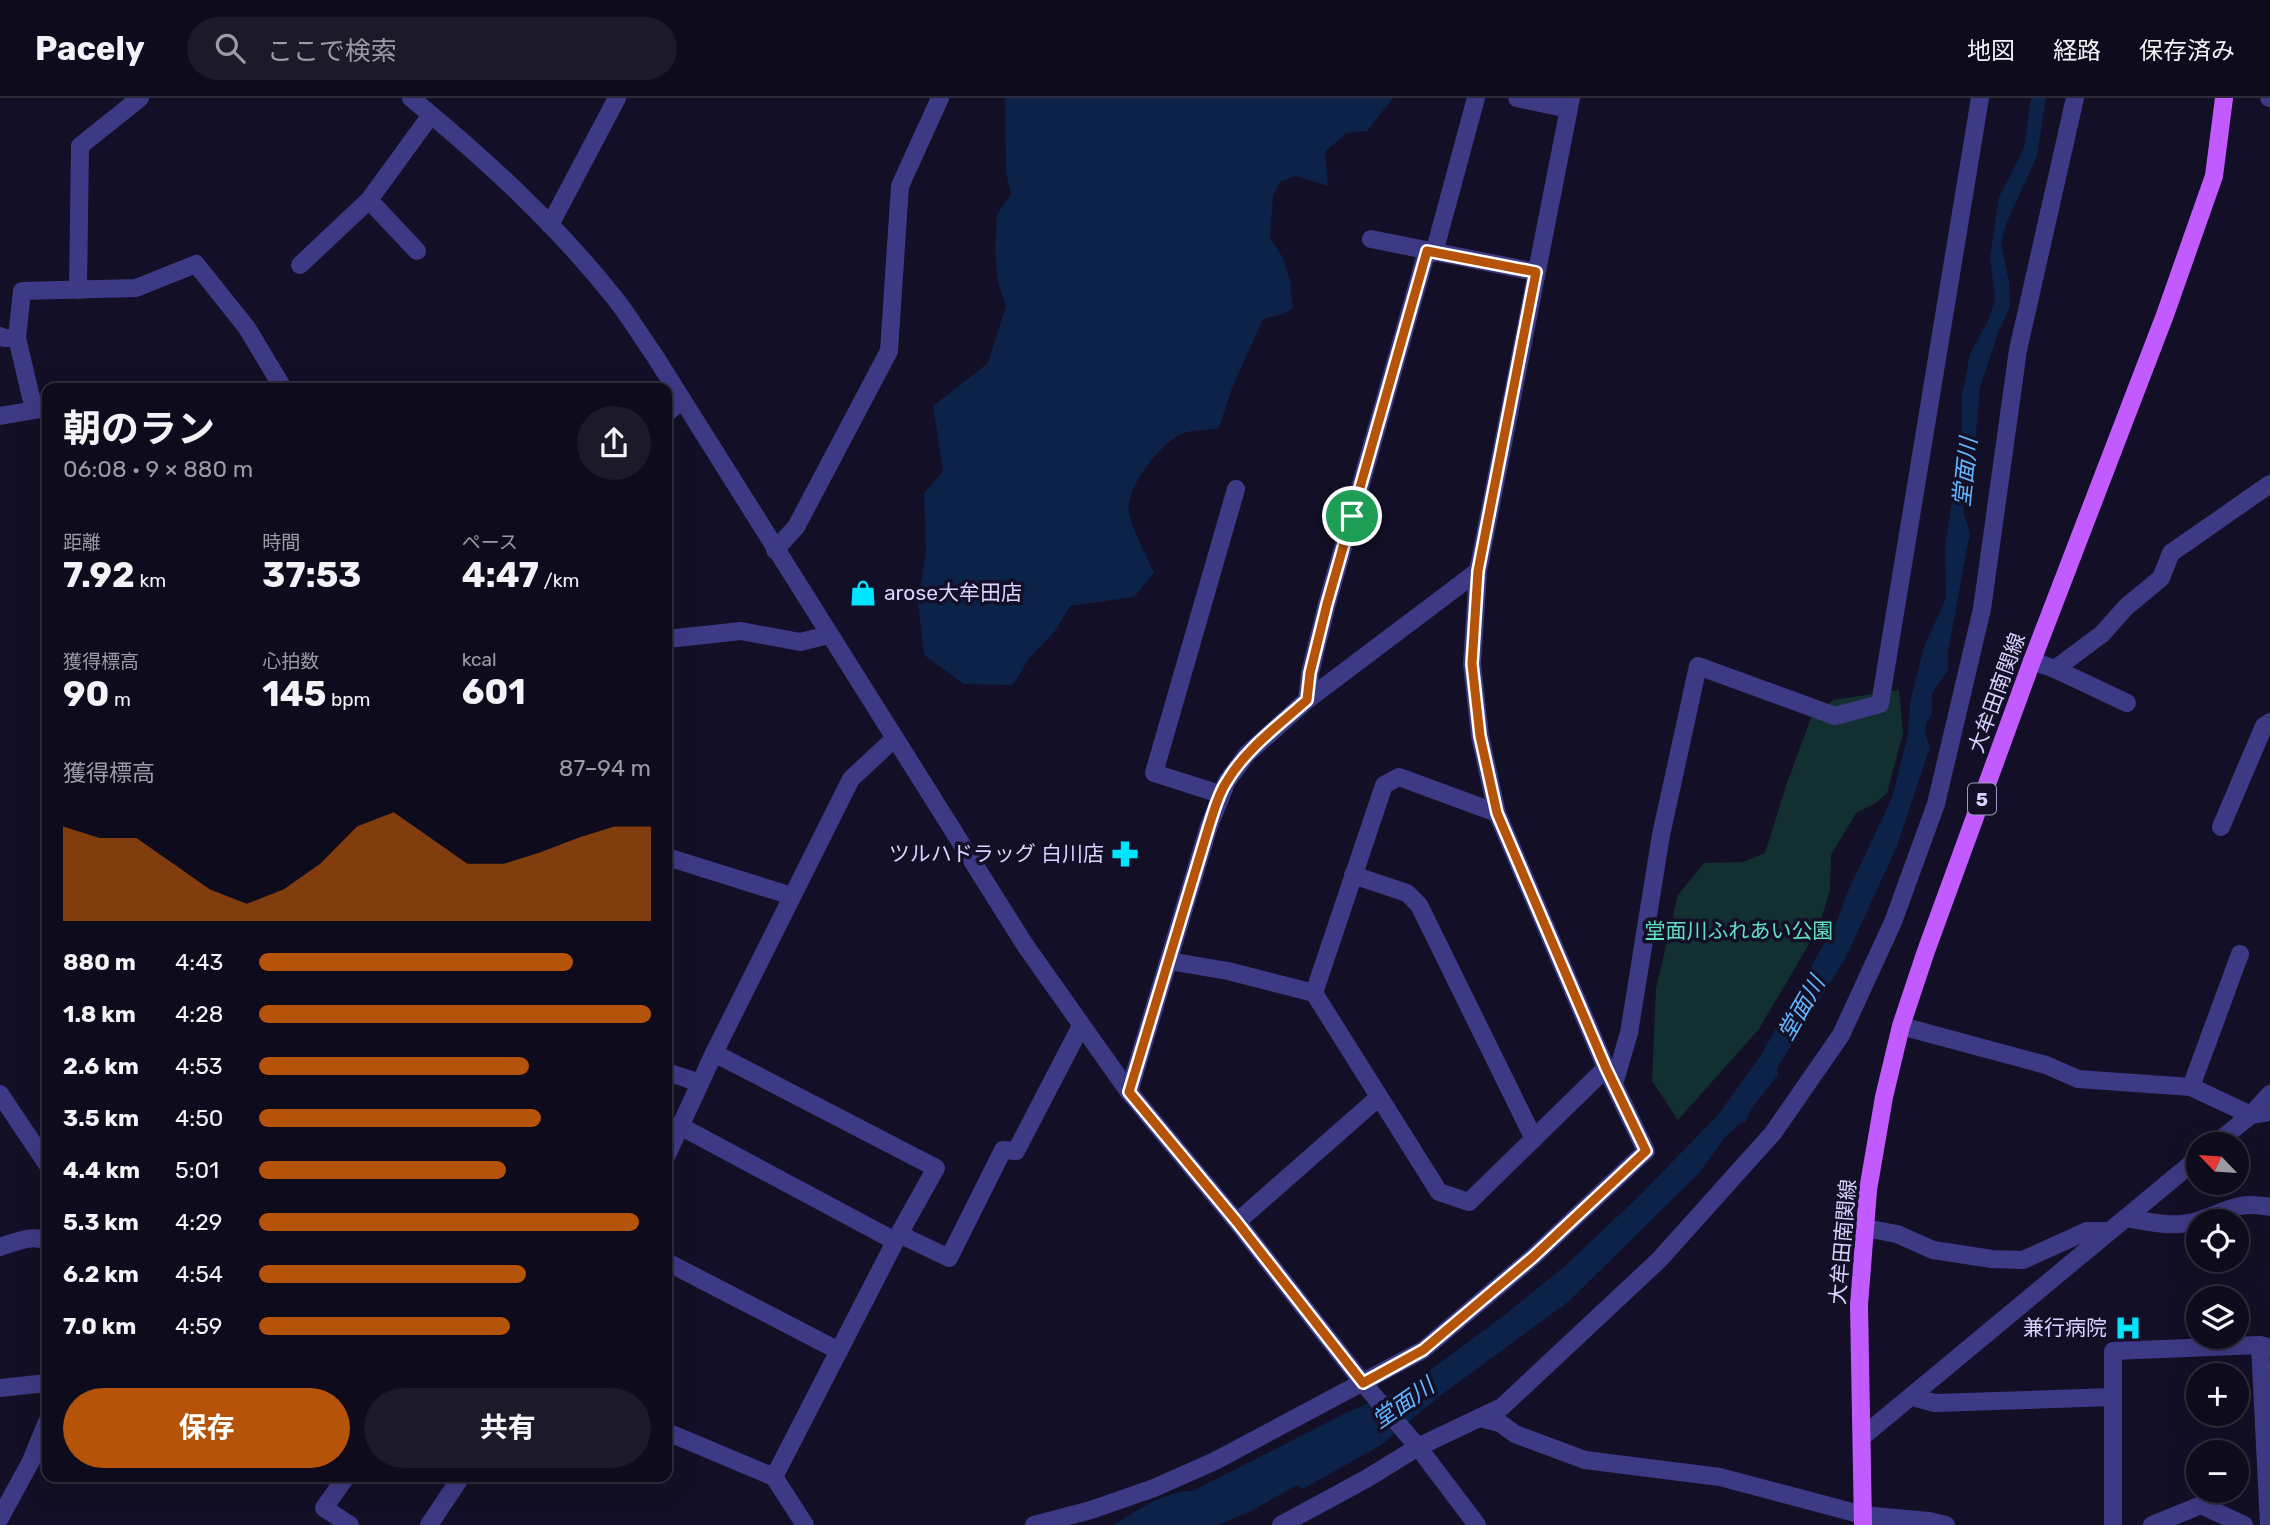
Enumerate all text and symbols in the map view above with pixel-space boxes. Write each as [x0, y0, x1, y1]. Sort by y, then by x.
search box [187, 17, 677, 80]
text: Pacely [35, 29, 145, 68]
icon: search [211, 29, 249, 67]
text: ここで検索 [267, 36, 397, 67]
text: 地図 [1967, 37, 2015, 65]
text: 経路 [2053, 37, 2101, 65]
text: 保存済み [2139, 37, 2235, 65]
text: 朝のラン [63, 406, 215, 452]
button: share [577, 406, 651, 480]
water label: 堂面川 [1947, 433, 1983, 508]
text: 06:08 · 9 × 880 m [63, 455, 253, 483]
pin [1322, 486, 1382, 546]
icon: arrive [1333, 497, 1371, 535]
text: 距離 [63, 531, 101, 554]
text: 時間 [262, 531, 300, 554]
text: ペース [462, 531, 518, 554]
text: 7.92 [63, 554, 135, 596]
text: 37:53 [262, 554, 361, 596]
text: 4:47 [462, 554, 539, 596]
text: km [135, 569, 166, 592]
text: /km [539, 569, 579, 592]
shop icon: arose大牟田店 [848, 578, 878, 608]
place label: arose大牟田店 [884, 580, 1022, 605]
street label: 大牟田南関線 [1963, 629, 2030, 756]
text: kcal [462, 648, 497, 671]
text: 獲得標高 [63, 650, 139, 673]
text: 心拍数 [262, 650, 319, 673]
text: 601 [462, 671, 526, 713]
text: 90 [63, 673, 109, 715]
text: 145 [262, 673, 326, 715]
text: m [109, 688, 131, 711]
text: bpm [326, 688, 370, 711]
text: 87–94 m [559, 754, 651, 782]
text: 獲得標高 [63, 759, 155, 787]
road number: 5 [1968, 784, 1996, 814]
pharmacy icon: ツルハドラッグ 白川店 [1110, 839, 1140, 869]
place label: ツルハドラッグ 白川店 [889, 841, 1104, 866]
park label: 堂面川ふれあい公園 [1645, 918, 1834, 943]
text: 880 m [63, 948, 136, 976]
text: 4:43 [175, 948, 223, 976]
water label: 堂面川 [1772, 969, 1832, 1045]
text: 1.8 km [63, 1000, 136, 1028]
text: 4:28 [175, 1000, 223, 1028]
text: 2.6 km [63, 1052, 139, 1080]
text: 4:53 [175, 1052, 223, 1080]
text: 3.5 km [63, 1104, 139, 1132]
text: 4:50 [175, 1104, 223, 1132]
north arrow [2186, 1132, 2249, 1195]
map controls [2186, 1132, 2249, 1503]
text: 4.4 km [63, 1156, 140, 1184]
text: 5:01 [175, 1156, 219, 1184]
street label: 大牟田南関線 [1825, 1178, 1860, 1306]
text: 5.3 km [63, 1208, 139, 1236]
text: 4:29 [175, 1208, 222, 1236]
button: locate [2186, 1209, 2249, 1272]
text: 6.2 km [63, 1260, 139, 1288]
text: 4:54 [175, 1260, 223, 1288]
button: layers [2186, 1286, 2249, 1349]
text: 7.0 km [63, 1312, 136, 1340]
text: 4:59 [175, 1312, 222, 1340]
hospital icon: 兼行病院 [2113, 1313, 2143, 1343]
place label: 兼行病院 [2023, 1315, 2107, 1340]
button: + [2186, 1363, 2249, 1426]
water label: 堂面川 [1367, 1370, 1442, 1434]
button: 保存 [63, 1388, 350, 1468]
button: 共有 [364, 1388, 651, 1468]
button: − [2186, 1440, 2249, 1503]

